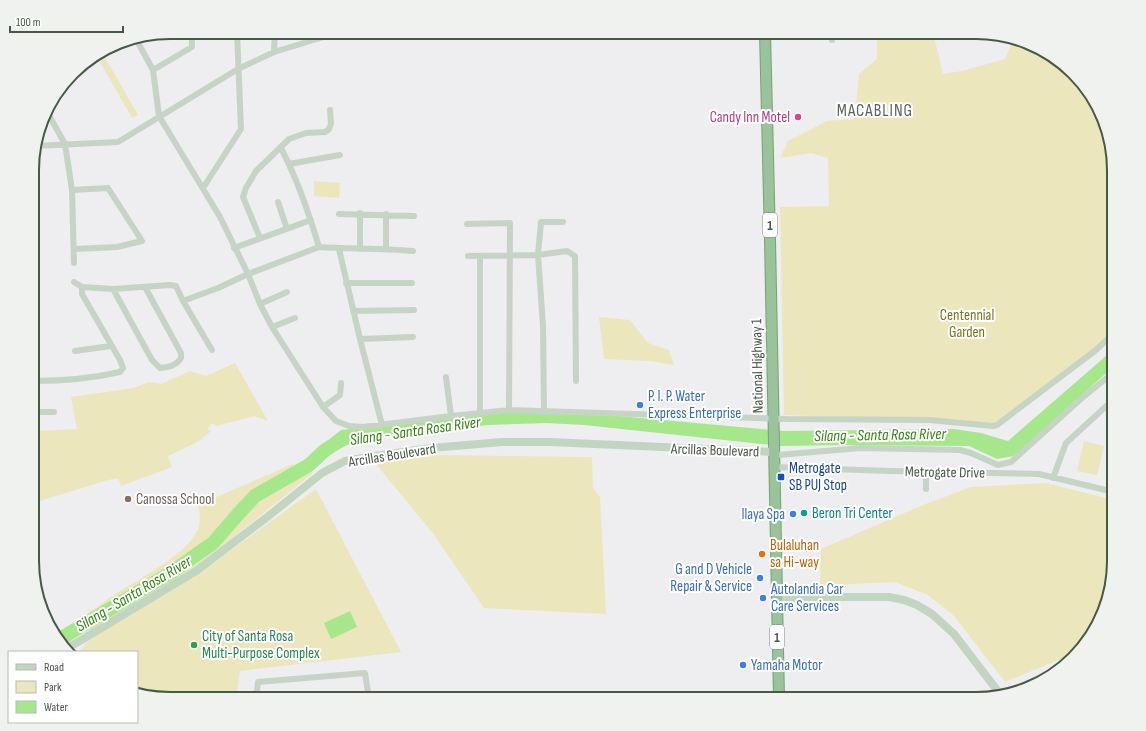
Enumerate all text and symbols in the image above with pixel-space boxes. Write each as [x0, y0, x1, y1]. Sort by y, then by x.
scale bar [10, 8, 123, 34]
text: 100 m [16, 15, 41, 30]
district label: MACABLING [837, 101, 913, 121]
place label: Candy Inn Motel [710, 108, 790, 127]
marker: Candy Inn Motel [793, 112, 803, 122]
road number: 1 [763, 213, 777, 237]
park label: Centennial Garden [940, 306, 994, 342]
street label: National Highway 1 [747, 318, 768, 413]
place label: P. I. P. Water Express Enterprise [648, 387, 741, 423]
marker: P. I. P. Water Express Enterprise [635, 400, 645, 410]
water label: Silang - Santa Rosa River [349, 413, 482, 450]
water label: Silang - Santa Rosa River [814, 425, 946, 446]
street label: Arcillas Boulevard [346, 439, 437, 472]
street label: Arcillas Boulevard [670, 439, 759, 462]
place label: Metrogate SB PUJ Stop [789, 459, 847, 495]
street label: Metrogate Drive [905, 462, 985, 483]
marker: Metrogate SB PUJ Stop [776, 472, 786, 482]
place label: Canossa School [136, 490, 214, 509]
marker: Canossa School [123, 494, 133, 504]
place label: Beron Tri Center [812, 504, 893, 523]
place label: Ilaya Spa [741, 505, 785, 524]
marker: Beron Tri Center [799, 508, 809, 518]
marker: Ilaya Spa [788, 509, 798, 519]
place label: Bulaluhan sa Hi-way [770, 536, 819, 572]
marker: Bulaluhan sa Hi-way [757, 549, 767, 559]
water label: Silang - Santa Rosa River [72, 552, 195, 636]
place label: G and D Vehicle Repair & Service [670, 560, 752, 596]
marker: G and D Vehicle Repair & Service [755, 573, 765, 583]
place label: Autolandia Car Care Services [770, 580, 844, 616]
marker: Autolandia Car Care Services [758, 593, 768, 603]
road number: 1 [770, 625, 784, 649]
place label: City of Santa Rosa Multi-Purpose Complex [202, 627, 320, 663]
marker: City of Santa Rosa Multi-Purpose Complex [189, 640, 199, 650]
legend [8, 651, 138, 723]
place label: Yamaha Motor [751, 656, 823, 675]
text: Road [44, 660, 64, 675]
marker: Yamaha Motor [738, 660, 748, 670]
text: Park [44, 680, 62, 695]
text: Water [44, 700, 68, 715]

